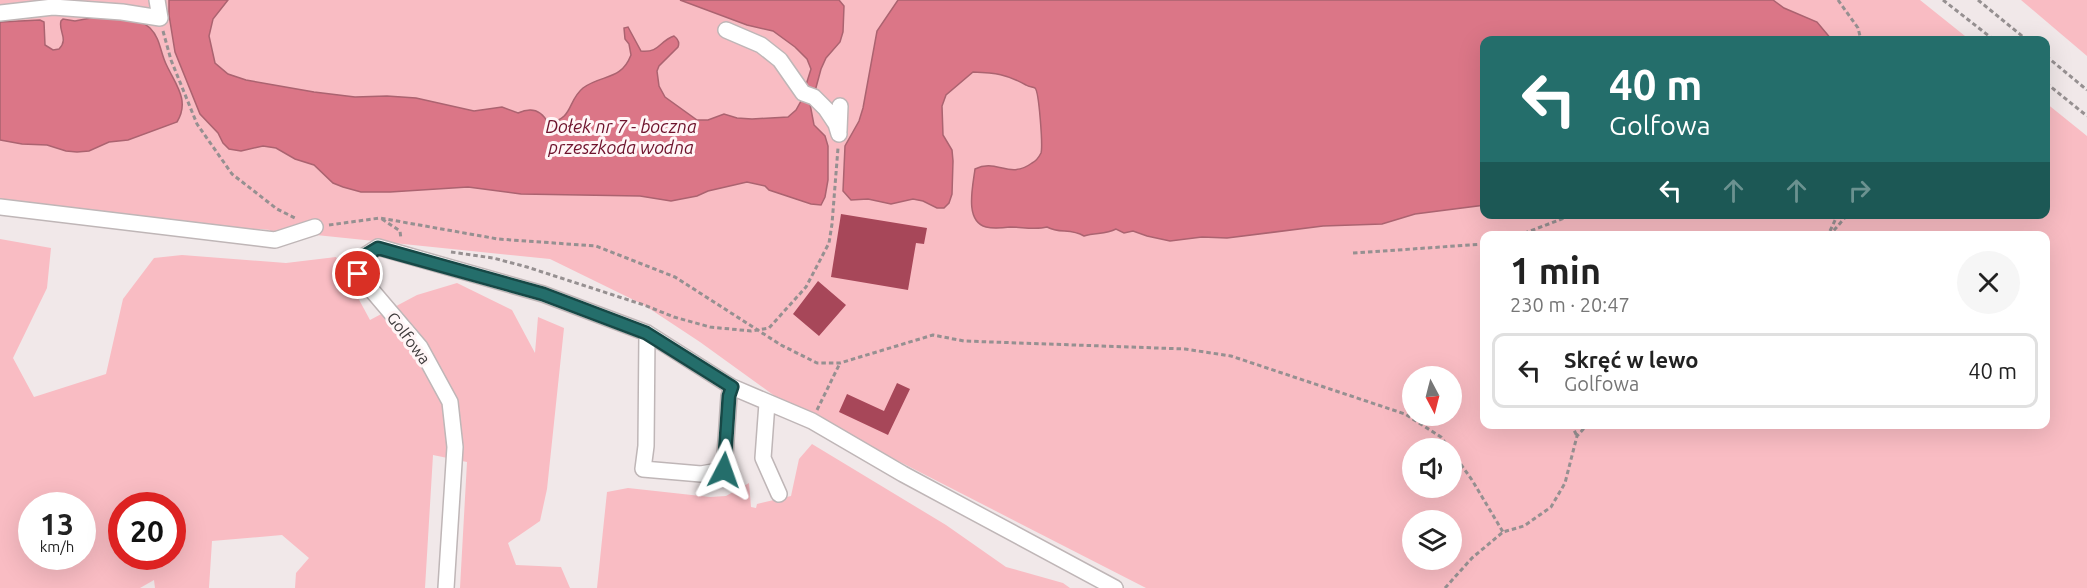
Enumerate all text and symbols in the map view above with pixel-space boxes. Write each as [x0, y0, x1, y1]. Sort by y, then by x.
icon: left [1510, 60, 1588, 138]
text: 40 m [1609, 61, 1703, 108]
text: Golfowa [1609, 110, 1711, 140]
water label: Dołek nr 7 - boczna przeszkoda wodna [545, 116, 697, 157]
icon: left [1654, 174, 1687, 207]
icon: ahead [1717, 174, 1750, 207]
icon: ahead [1780, 174, 1813, 207]
icon: right [1843, 174, 1876, 207]
pin [332, 248, 383, 299]
text: 1 min [1510, 250, 1601, 291]
button: close [1957, 251, 2020, 314]
icon: arrive [341, 257, 374, 290]
text: 230 m · 20:47 [1510, 293, 1630, 316]
street label: Golfowa [384, 309, 434, 367]
text: Skręć w lewo [1564, 347, 1698, 372]
icon: left [1513, 354, 1546, 387]
text: 40 m [1968, 358, 2017, 383]
north arrow [1402, 366, 1462, 426]
map controls [1402, 366, 1462, 570]
text: Golfowa [1564, 372, 1639, 395]
position arrow [692, 438, 756, 502]
button: sound [1402, 438, 1462, 498]
speed limit sign: 20 [108, 492, 186, 570]
text: 13 [40, 507, 74, 541]
button: layers [1402, 510, 1462, 570]
text: km/h [40, 538, 74, 555]

